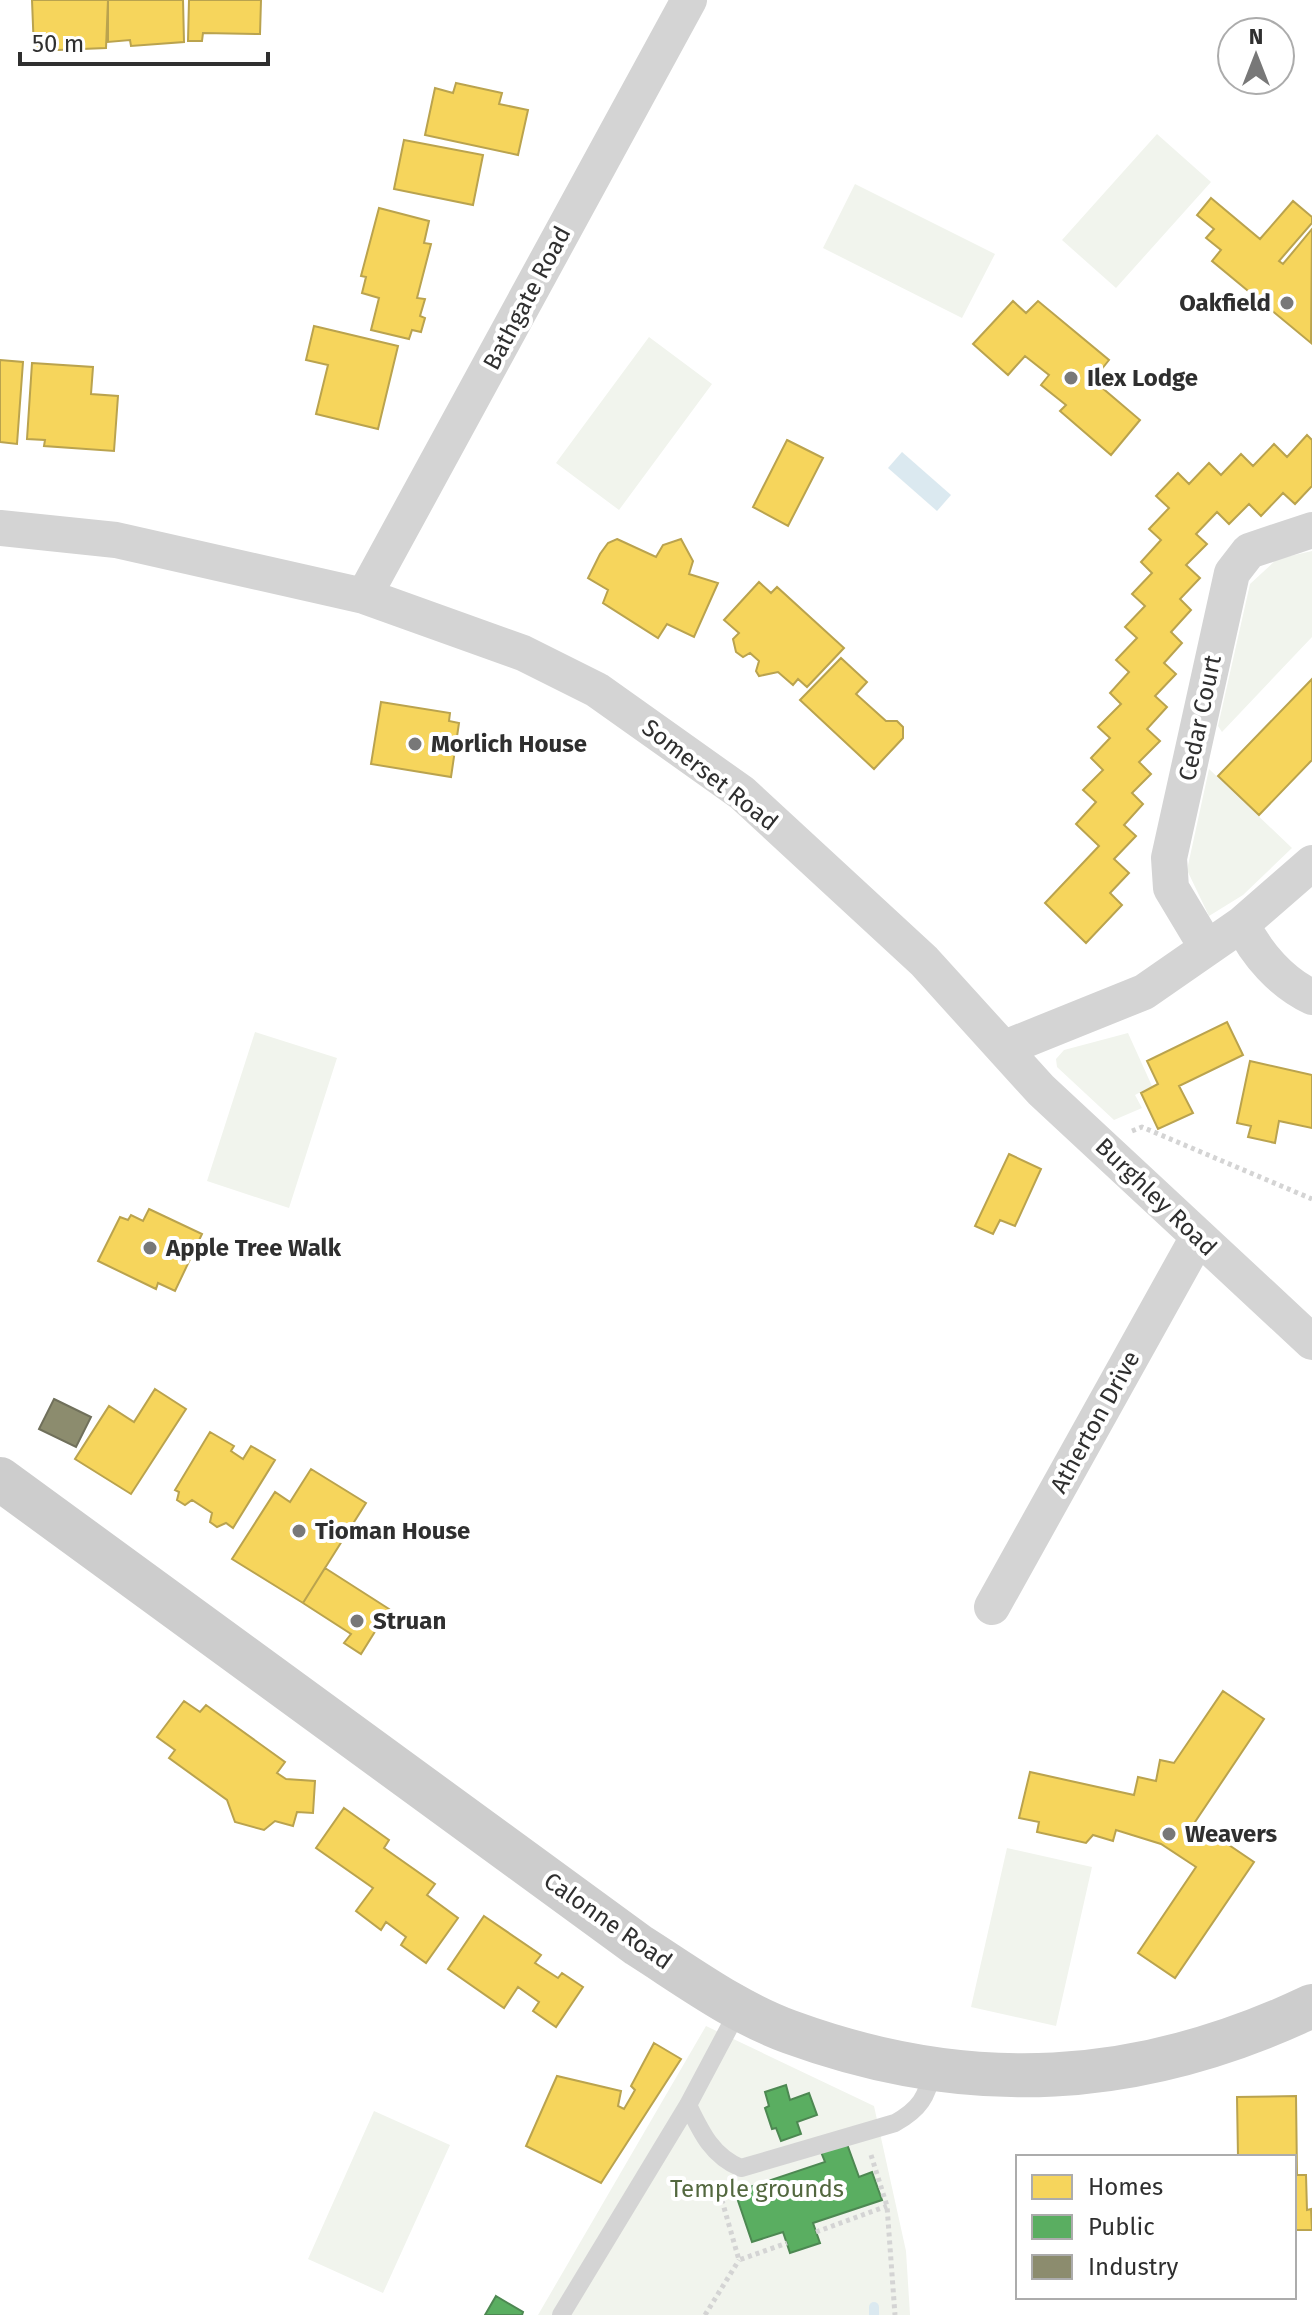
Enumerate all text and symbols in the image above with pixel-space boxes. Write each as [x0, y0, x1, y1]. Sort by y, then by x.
scale bar [20, 16, 268, 66]
north arrow [1216, 16, 1296, 96]
text: N [1249, 23, 1263, 50]
text: 50 m [32, 30, 84, 58]
street label: Bathgate Road [477, 221, 577, 375]
place label: Oakfield [1179, 289, 1271, 317]
marker: Oakfield [1278, 294, 1296, 312]
place label: Ilex Lodge [1087, 364, 1198, 392]
marker: Ilex Lodge [1062, 369, 1080, 387]
street label: Cedar Court [1173, 652, 1227, 783]
street label: Somerset Road [637, 713, 783, 837]
place label: Morlich House [431, 730, 587, 758]
marker: Morlich House [406, 735, 424, 753]
street label: Burghley Road [1090, 1132, 1222, 1262]
place label: Apple Tree Walk [165, 1234, 342, 1262]
marker: Apple Tree Walk [141, 1239, 159, 1257]
street label: Atherton Drive [1044, 1346, 1146, 1498]
place label: Tioman House [315, 1517, 470, 1545]
marker: Tioman House [290, 1522, 308, 1540]
place label: Struan [373, 1607, 446, 1635]
marker: Struan [348, 1612, 366, 1630]
place label: Weavers [1185, 1820, 1278, 1848]
marker: Weavers [1160, 1825, 1178, 1843]
street label: Calonne Road [539, 1867, 677, 1975]
legend [1016, 2155, 1296, 2299]
text: Homes [1088, 2173, 1163, 2201]
park label: Temple grounds [670, 2175, 844, 2203]
text: Public [1088, 2213, 1155, 2241]
text: Industry [1088, 2253, 1179, 2281]

